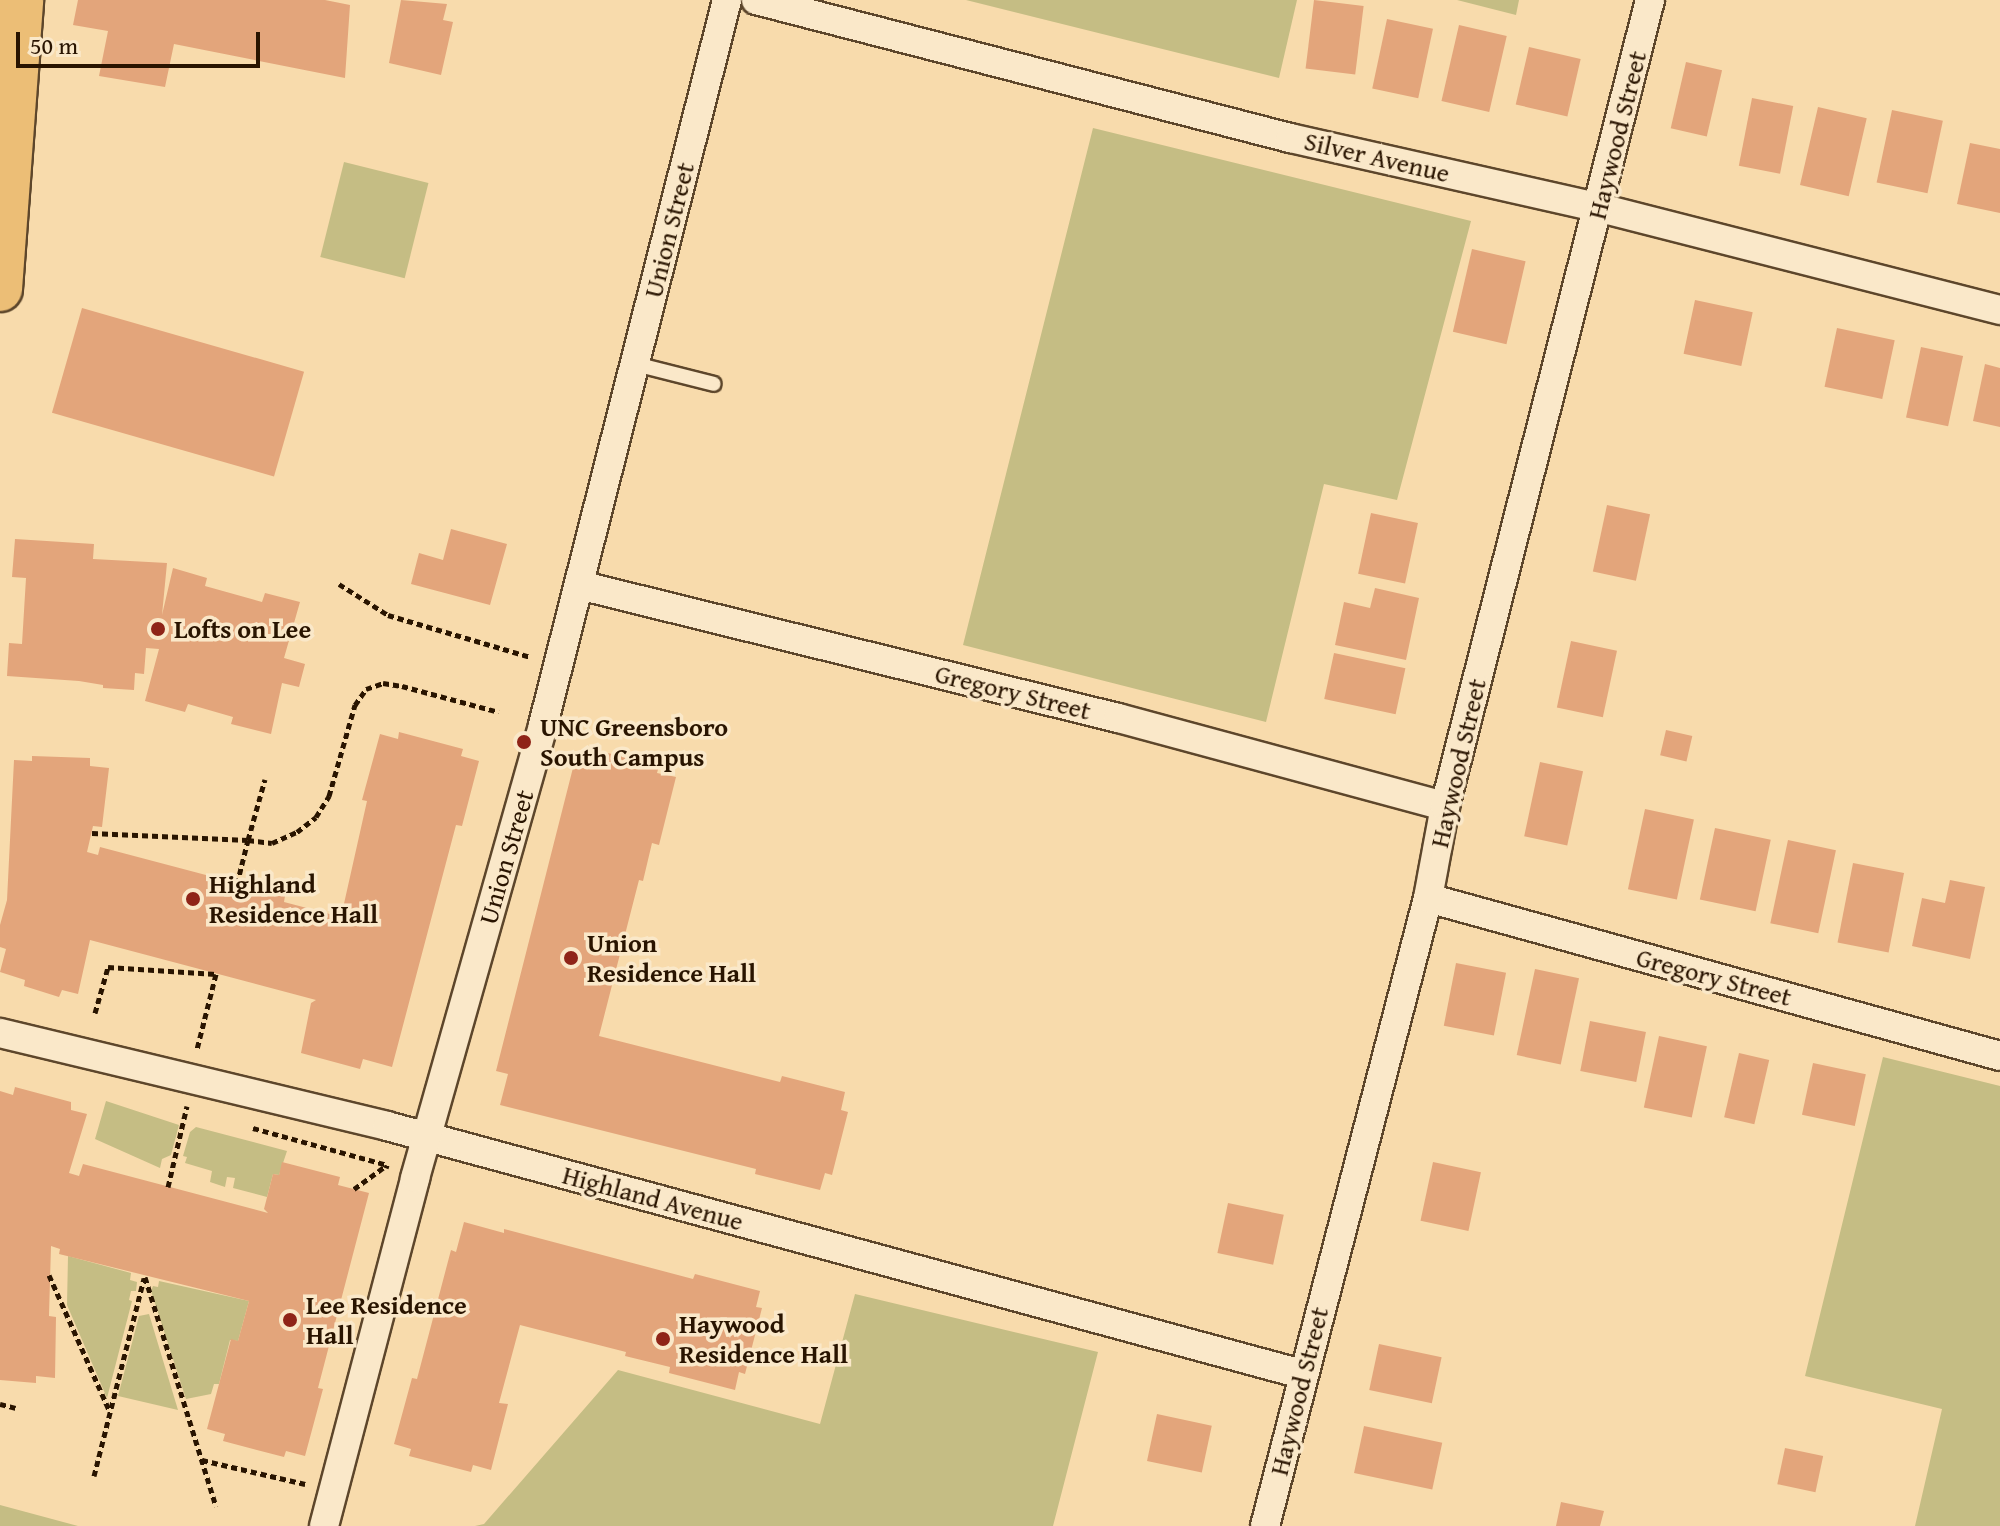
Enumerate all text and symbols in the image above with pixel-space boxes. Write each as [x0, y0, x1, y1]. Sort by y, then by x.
scale bar [20, 16, 264, 66]
text: 50 m [30, 28, 78, 63]
street label: Haywood Street [1581, 48, 1653, 222]
street label: Silver Avenue [1301, 125, 1453, 189]
street label: Union Street [637, 159, 701, 301]
place label: Lofts on Lee [174, 613, 311, 645]
marker: Lofts on Lee [149, 620, 167, 638]
street label: Gregory Street [932, 658, 1094, 726]
street label: Haywood Street [1423, 675, 1493, 851]
place label: UNC Greensboro South Campus [540, 711, 728, 772]
marker: UNC Greensboro South Campus [515, 733, 533, 751]
street label: Union Street [472, 786, 540, 928]
place label: Highland Residence Hall [209, 868, 378, 930]
marker: Highland Residence Hall [184, 890, 202, 908]
place label: Union Residence Hall [587, 927, 756, 988]
street label: Gregory Street [1633, 941, 1795, 1013]
marker: Union Residence Hall [562, 949, 580, 967]
street label: Highland Avenue [559, 1159, 747, 1237]
place label: Lee Residence Hall [306, 1289, 467, 1350]
street label: Haywood Street [1263, 1304, 1335, 1478]
place label: Haywood Residence Hall [679, 1308, 848, 1370]
marker: Lee Residence Hall [281, 1311, 299, 1329]
marker: Haywood Residence Hall [654, 1330, 672, 1348]

